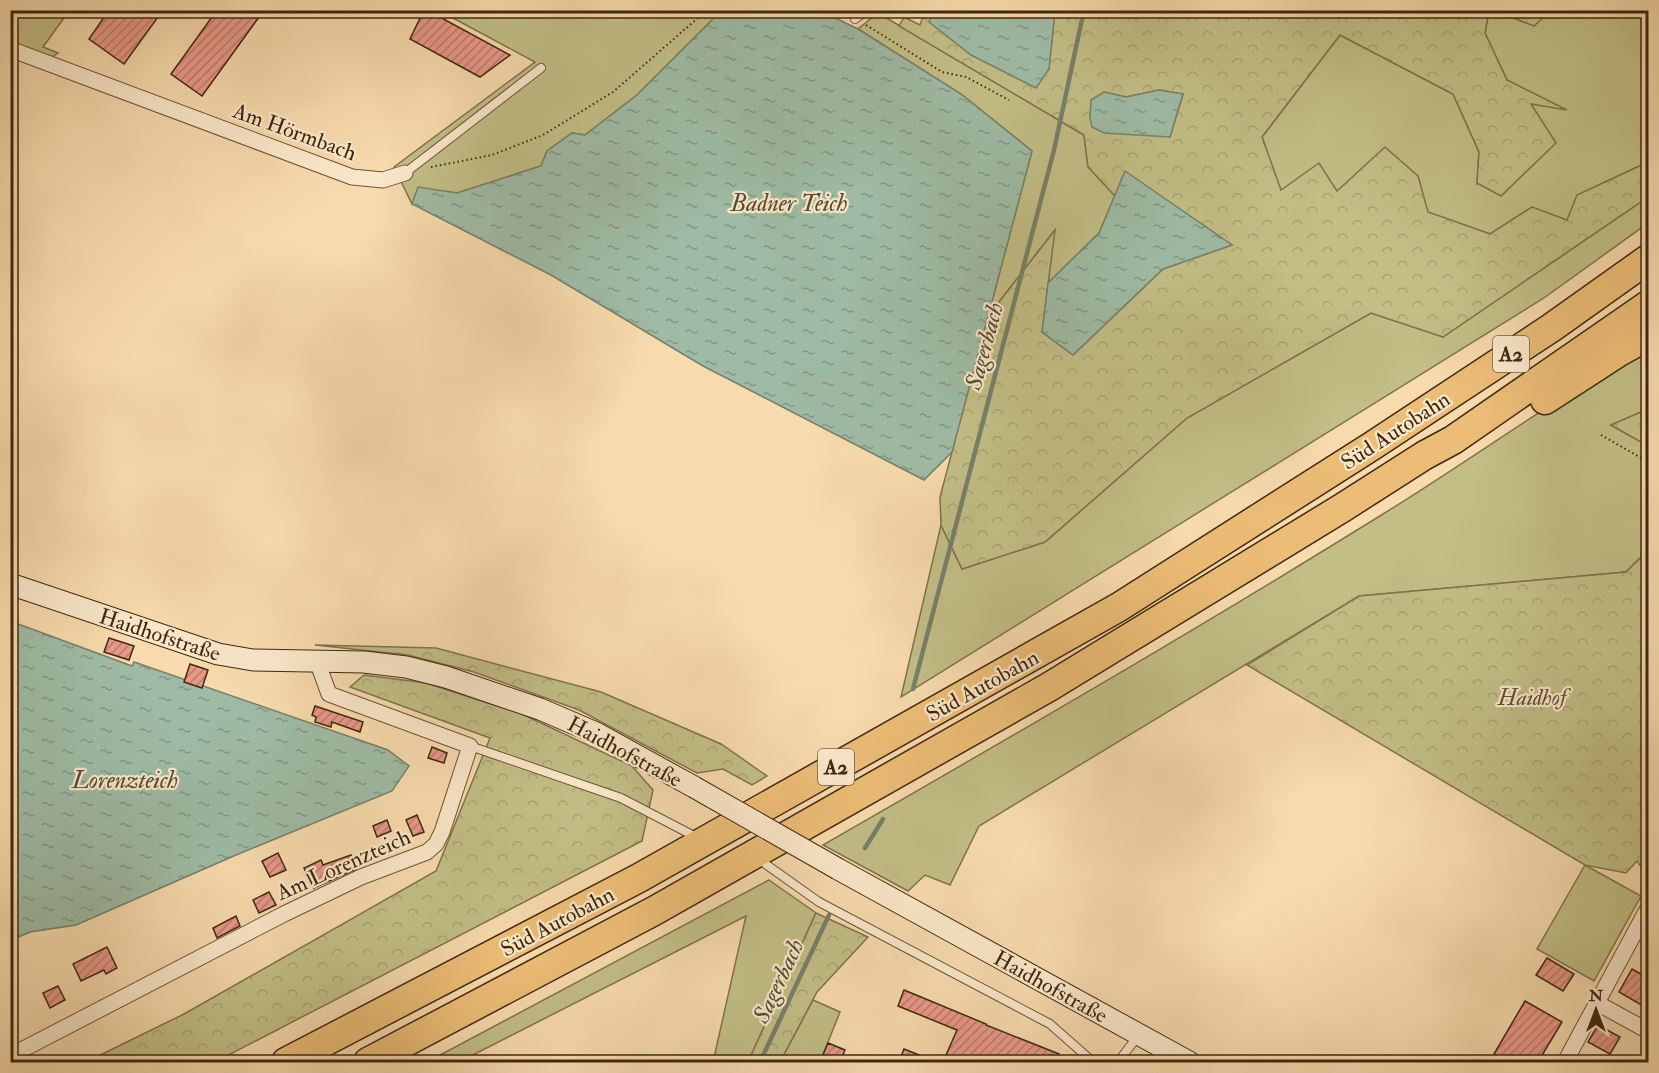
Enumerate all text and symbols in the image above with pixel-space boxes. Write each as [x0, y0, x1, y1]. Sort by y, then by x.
street label: Am Hörmbach [228, 96, 361, 167]
water label: Badner Teich [729, 188, 848, 219]
water label: Sagerbach [958, 299, 1011, 394]
road number: A2 [1493, 336, 1529, 372]
street label: Süd Autobahn [1336, 385, 1455, 476]
street label: Haidhofstraße [96, 602, 224, 668]
street label: Süd Autobahn [921, 643, 1044, 728]
park label: Haidhof [1497, 684, 1572, 712]
street label: Haidhofstraße [562, 710, 687, 794]
road number: A2 [818, 749, 854, 785]
water label: Lorenzteich [71, 765, 178, 796]
street label: Am Lorenzteich [271, 823, 415, 907]
street label: Süd Autobahn [496, 880, 619, 963]
water label: Sagerbach [745, 934, 811, 1029]
street label: Haidhofstraße [989, 944, 1112, 1030]
north arrow [1566, 980, 1626, 1040]
text: N [1588, 986, 1604, 1006]

